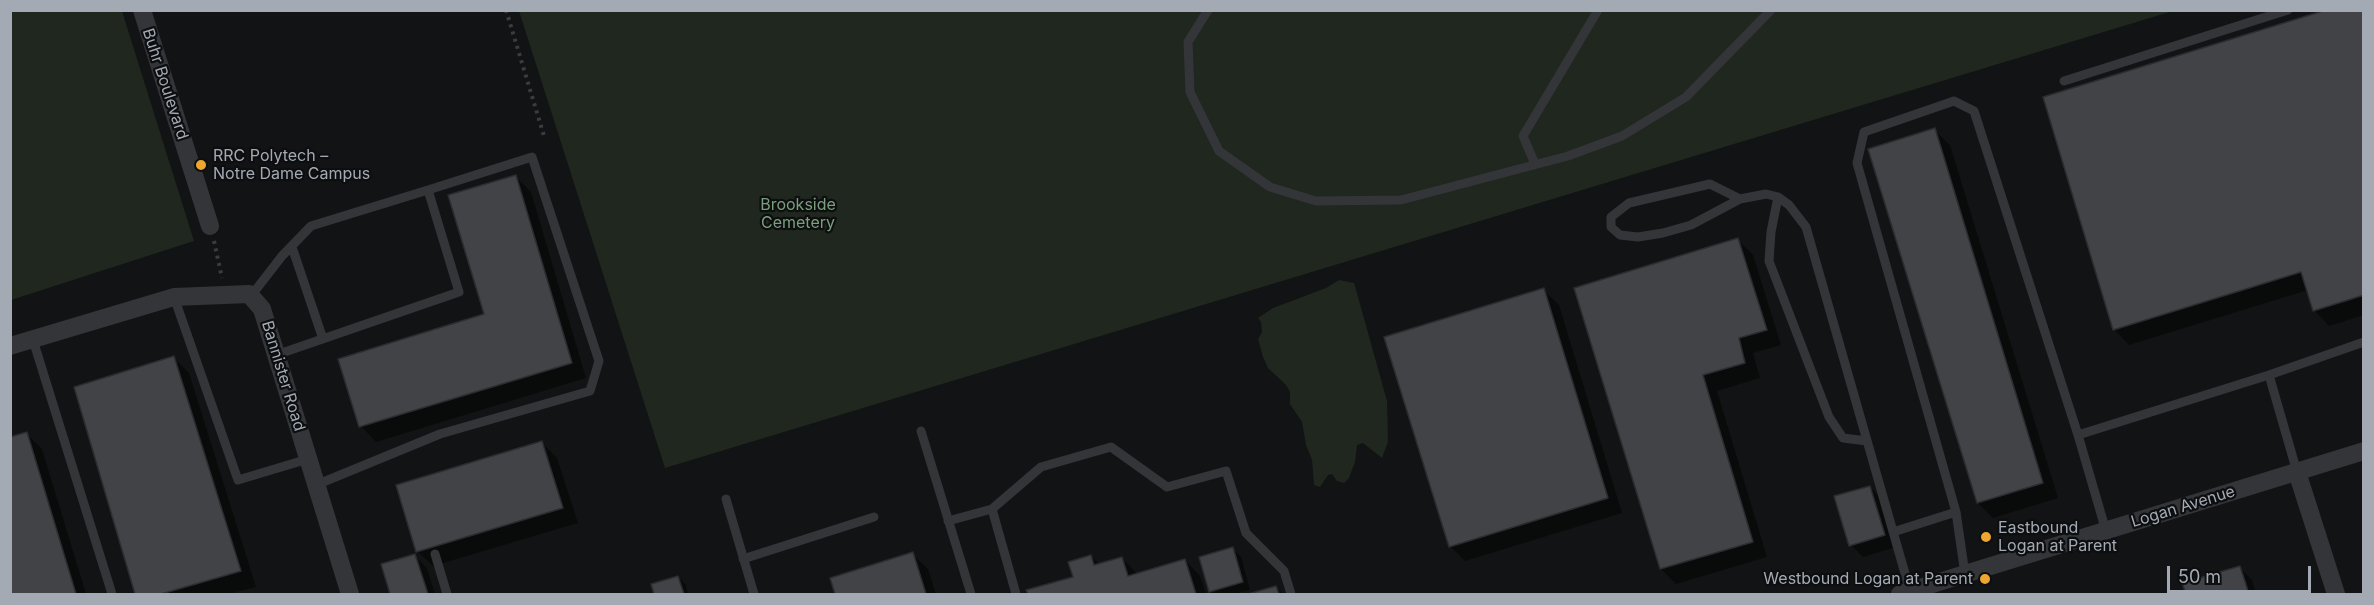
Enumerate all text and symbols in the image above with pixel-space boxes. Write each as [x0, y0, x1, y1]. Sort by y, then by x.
street label: Buhr Boulevard [138, 26, 192, 142]
place label: RRC Polytech – Notre Dame Campus [213, 146, 370, 184]
marker: RRC Polytech – Notre Dame Campus [194, 158, 208, 172]
park label: Brookside Cemetery [760, 195, 836, 233]
street label: Bannister Road [257, 319, 309, 433]
street label: Logan Avenue [2129, 482, 2237, 532]
place label: Eastbound Logan at Parent [1998, 518, 2117, 556]
marker: Eastbound Logan at Parent [1979, 530, 1993, 544]
scale bar [2170, 554, 2314, 592]
text: 50 m [2178, 566, 2221, 587]
place label: Westbound Logan at Parent [1763, 569, 1973, 589]
marker: Westbound Logan at Parent [1978, 572, 1992, 586]

